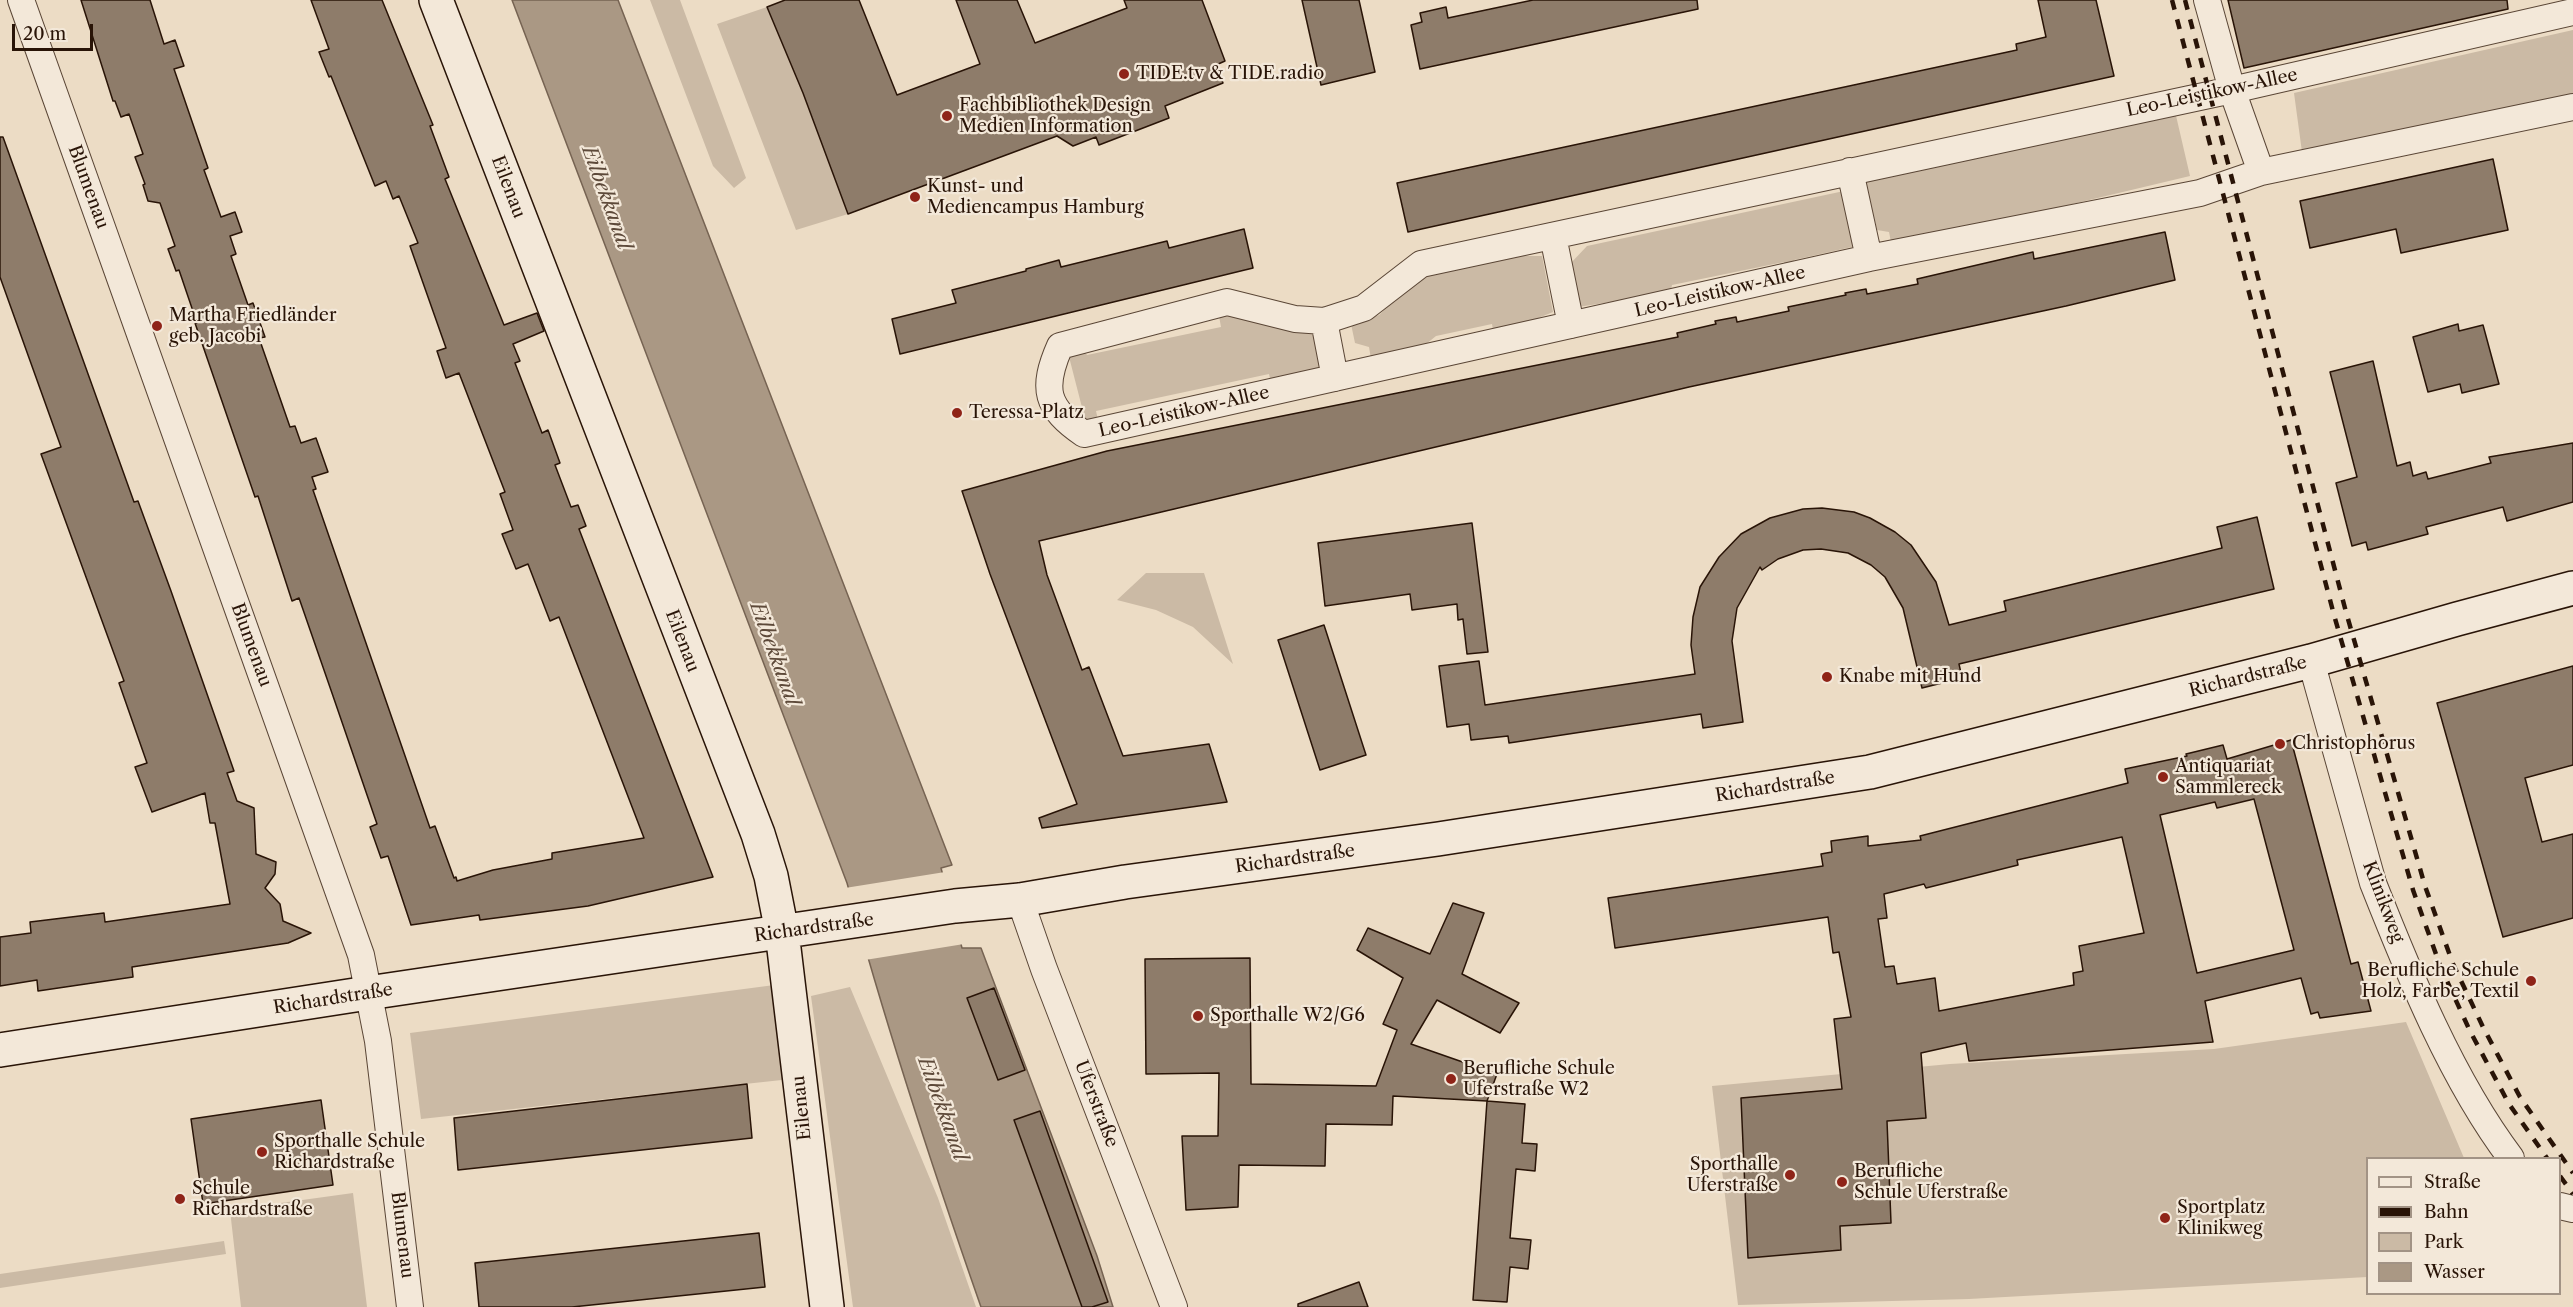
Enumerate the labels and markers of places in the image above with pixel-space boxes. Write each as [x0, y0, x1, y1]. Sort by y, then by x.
place label: TIDE.tv & TIDE.radio [1136, 63, 1324, 85]
marker: TIDE.tv & TIDE.radio [1117, 67, 1131, 81]
place label: Fachbibliothek Design Medien Information [959, 95, 1151, 138]
marker: Fachbibliothek Design Medien Information [940, 109, 954, 123]
place label: Kunst- und Mediencampus Hamburg [927, 176, 1144, 219]
marker: Kunst- und Mediencampus Hamburg [908, 190, 922, 204]
place label: Martha Friedländer geb. Jacobi [169, 305, 337, 348]
marker: Martha Friedländer geb. Jacobi [150, 319, 164, 333]
place label: Teressa-Platz [969, 402, 1084, 424]
marker: Teressa-Platz [950, 406, 964, 420]
place label: Knabe mit Hund [1839, 666, 1981, 688]
marker: Knabe mit Hund [1820, 670, 1834, 684]
place label: Christophorus [2292, 733, 2415, 755]
marker: Christophorus [2273, 737, 2287, 751]
place label: Antiquariat Sammlereck [2175, 756, 2281, 798]
marker: Antiquariat Sammlereck [2156, 770, 2170, 784]
place label: Berufliche Schule Holz, Farbe, Textil [2361, 960, 2519, 1002]
marker: Berufliche Schule Holz, Farbe, Textil [2524, 974, 2538, 988]
place label: Sporthalle W2/G6 [1210, 1005, 1365, 1027]
marker: Sporthalle W2/G6 [1191, 1009, 1205, 1023]
place label: Berufliche Schule Uferstraße W2 [1463, 1058, 1615, 1100]
marker: Berufliche Schule Uferstraße W2 [1444, 1072, 1458, 1086]
place label: Sporthalle Schule Richardstraße [274, 1131, 425, 1174]
marker: Sporthalle Schule Richardstraße [255, 1145, 269, 1159]
place label: Sporthalle Uferstraße [1687, 1154, 1778, 1196]
place label: Berufliche Schule Uferstraße [1854, 1161, 2008, 1204]
marker: Sporthalle Uferstraße [1783, 1168, 1797, 1182]
marker: Berufliche Schule Uferstraße [1835, 1175, 1849, 1189]
place label: Schule Richardstraße [192, 1178, 313, 1220]
marker: Schule Richardstraße [173, 1192, 187, 1206]
place label: Sportplatz Klinikweg [2177, 1197, 2265, 1240]
marker: Sportplatz Klinikweg [2158, 1211, 2172, 1225]

